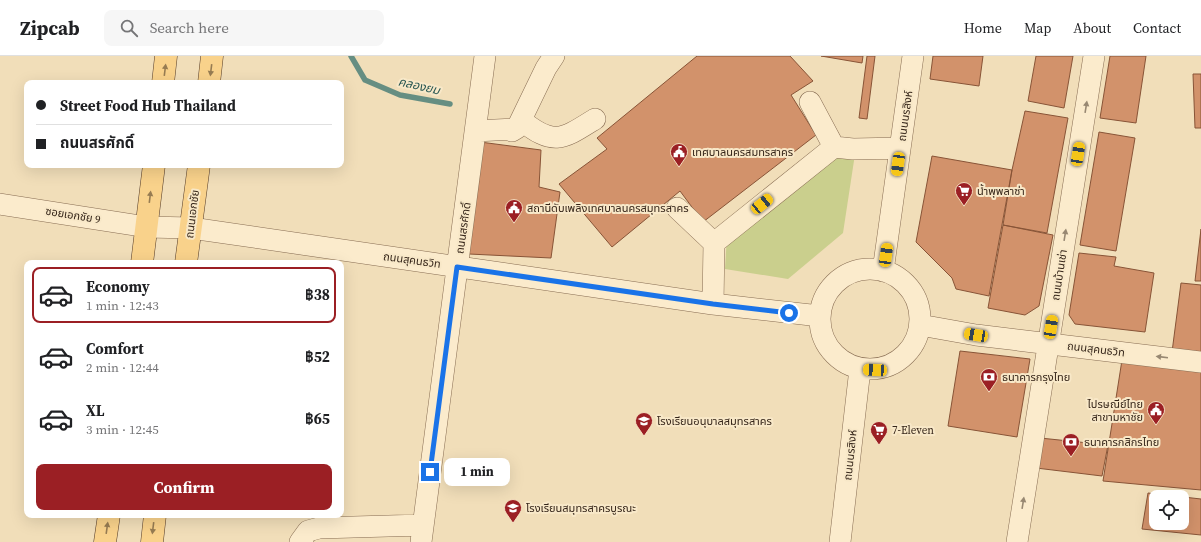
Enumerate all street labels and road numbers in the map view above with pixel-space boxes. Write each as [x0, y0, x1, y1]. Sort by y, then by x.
street label: ถนนนรสิงห์ [895, 90, 916, 142]
street label: ถนนเอกชัย [182, 189, 203, 239]
street label: ถนนสรศักดิ์ [452, 201, 475, 255]
street label: ซอยเอกชัย 9 [44, 204, 102, 227]
street label: ถนนบ้านเช่า [1048, 248, 1071, 302]
street label: ถนนสุคนธวิท [382, 249, 442, 272]
street label: ถนนสุคนธวิท [1066, 339, 1126, 360]
street label: ถนนนรสิงห์ [840, 429, 861, 481]

